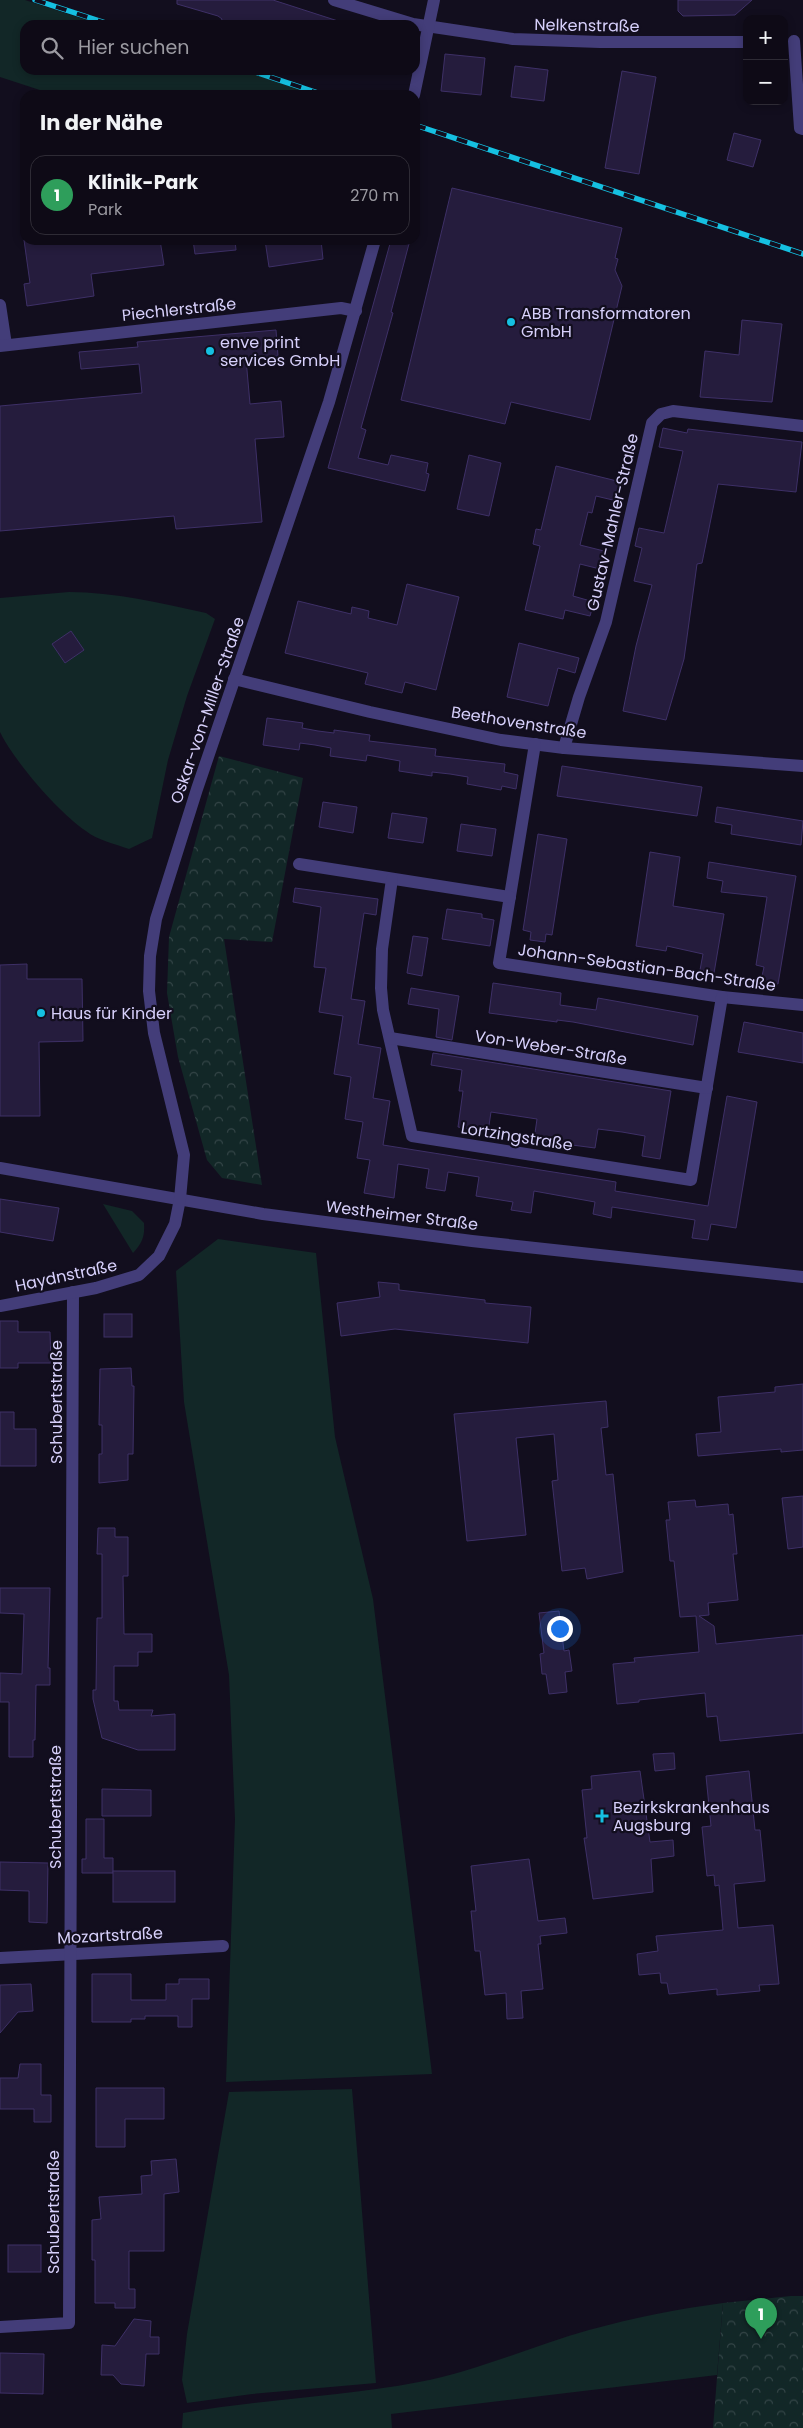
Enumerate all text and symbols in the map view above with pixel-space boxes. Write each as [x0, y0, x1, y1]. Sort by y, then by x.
street label: Nelkenstraße [534, 13, 640, 38]
map controls [743, 15, 788, 105]
button: + [743, 15, 788, 60]
search box [20, 20, 420, 75]
icon: search [38, 34, 66, 62]
text: Hier suchen [78, 34, 189, 61]
button: − [743, 60, 788, 105]
text: In der Nähe [40, 108, 163, 137]
text: Klinik-Park [88, 169, 198, 196]
text: 1 [54, 184, 60, 207]
text: 270 m [350, 184, 399, 207]
text: Park [88, 198, 122, 221]
street label: Piechlerstraße [121, 292, 237, 327]
place label: ABB Transformatoren GmbH [521, 302, 691, 343]
marker: ABB Transformatoren GmbH [505, 316, 517, 328]
place label: enve print services GmbH [220, 331, 340, 372]
marker: enve print services GmbH [204, 345, 216, 357]
street label: Gustav-Mahler-Straße [581, 431, 644, 613]
street label: Oskar-von-Miller-Straße [165, 614, 250, 807]
street label: Beethovenstraße [450, 700, 588, 745]
street label: Johann-Sebastian-Bach-Straße [516, 938, 777, 997]
place label: Haus für Kinder [51, 1002, 172, 1025]
marker: Haus für Kinder [35, 1007, 47, 1019]
street label: Von-Weber-Straße [473, 1024, 629, 1071]
street label: Lortzingstraße [459, 1116, 575, 1157]
street label: Westheimer Straße [324, 1195, 479, 1236]
street label: Haydnstraße [13, 1253, 119, 1298]
street label: Schubertstraße [45, 1340, 68, 1464]
your location [547, 1616, 573, 1642]
street label: Schubertstraße [44, 1745, 67, 1869]
place label: Bezirkskrankenhaus Augsburg [613, 1796, 770, 1837]
marker: Bezirkskrankenhaus Augsburg [595, 1809, 609, 1823]
street label: Mozartstraße [57, 1921, 163, 1950]
street label: Schubertstraße [42, 2150, 65, 2274]
pin: 1 [745, 2298, 777, 2339]

